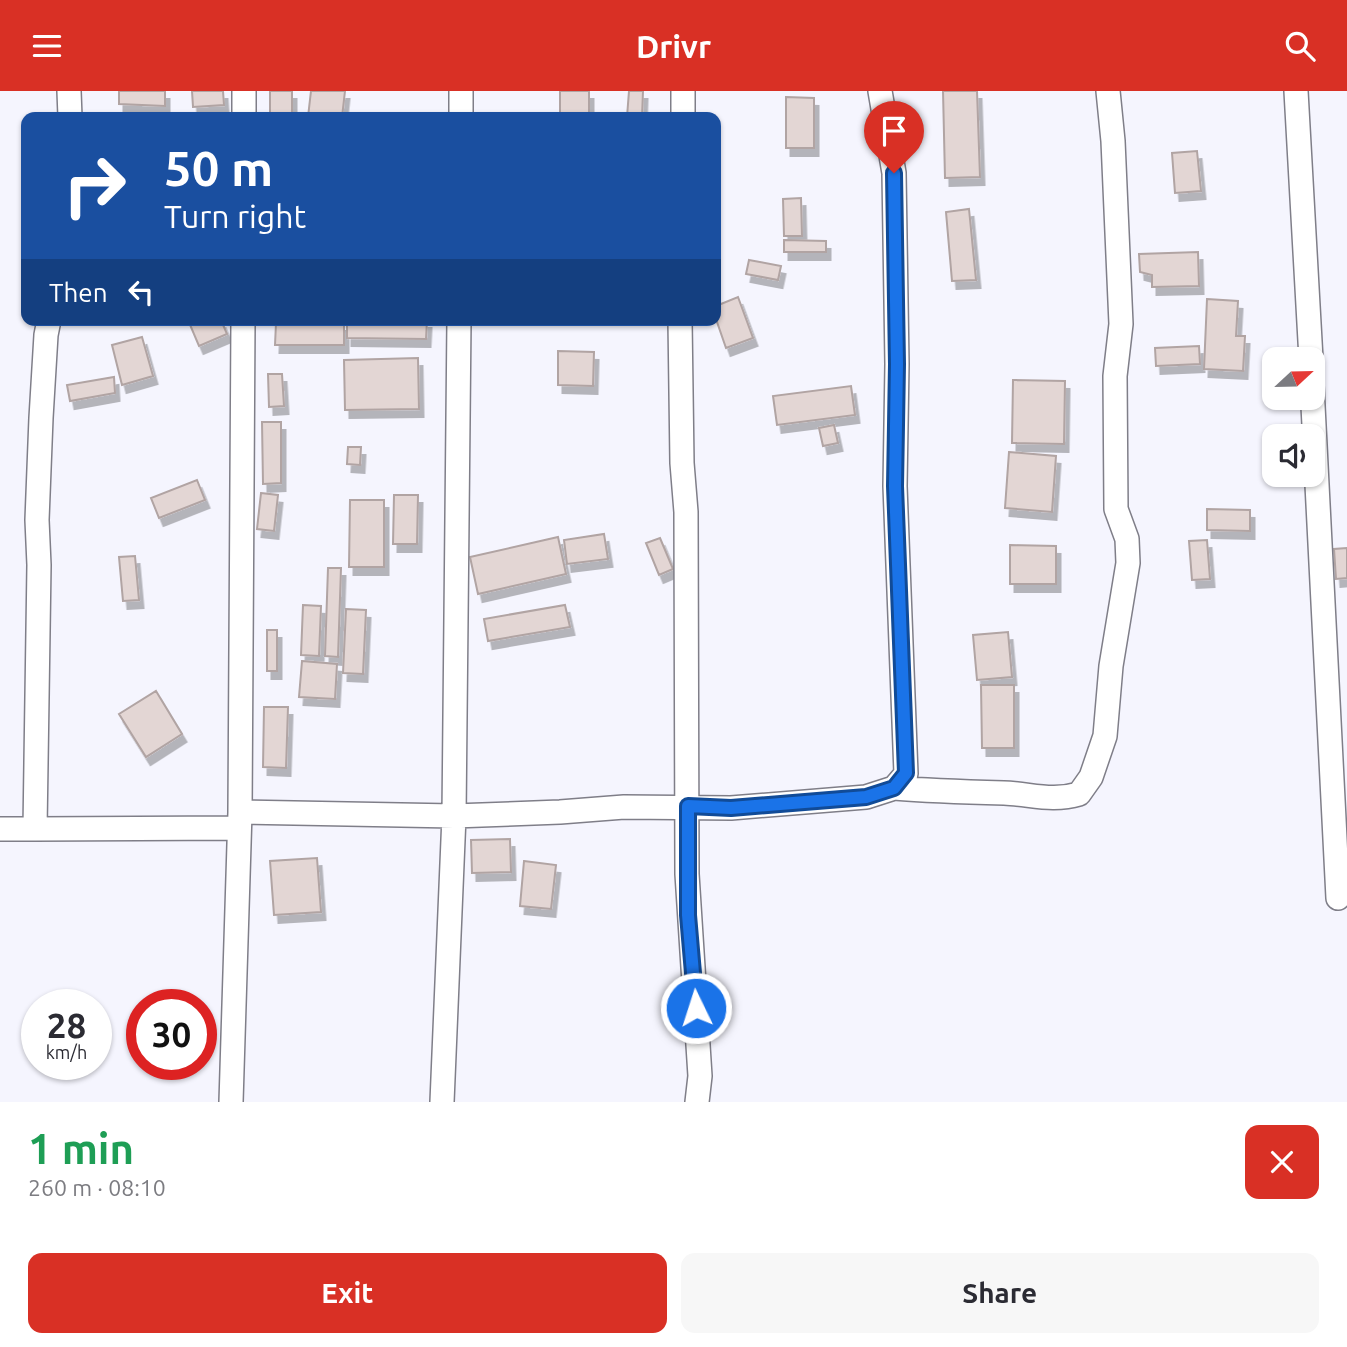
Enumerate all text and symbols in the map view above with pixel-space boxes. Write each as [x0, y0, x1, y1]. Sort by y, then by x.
icon: menu [28, 27, 66, 65]
icon: search [1281, 27, 1319, 65]
text: Drivr [636, 28, 711, 64]
pin [864, 101, 924, 173]
icon: arrive [875, 112, 913, 150]
icon: right [49, 140, 140, 231]
text: 50 m [164, 140, 273, 195]
text: Turn right [164, 198, 306, 234]
icon: left [122, 273, 160, 311]
text: Then [49, 278, 108, 307]
north arrow [1262, 347, 1325, 409]
map controls [1262, 347, 1325, 487]
button: sound [1262, 424, 1325, 487]
position arrow [659, 971, 733, 1045]
speed limit sign: 30 [126, 989, 217, 1080]
text: 28 [47, 1005, 86, 1045]
text: km/h [46, 1042, 87, 1062]
text: 1 min [28, 1125, 134, 1172]
button: close [1245, 1125, 1319, 1199]
text: 260 m · 08:10 [28, 1175, 166, 1200]
button: Exit [28, 1253, 667, 1333]
button: Share [681, 1253, 1319, 1333]

